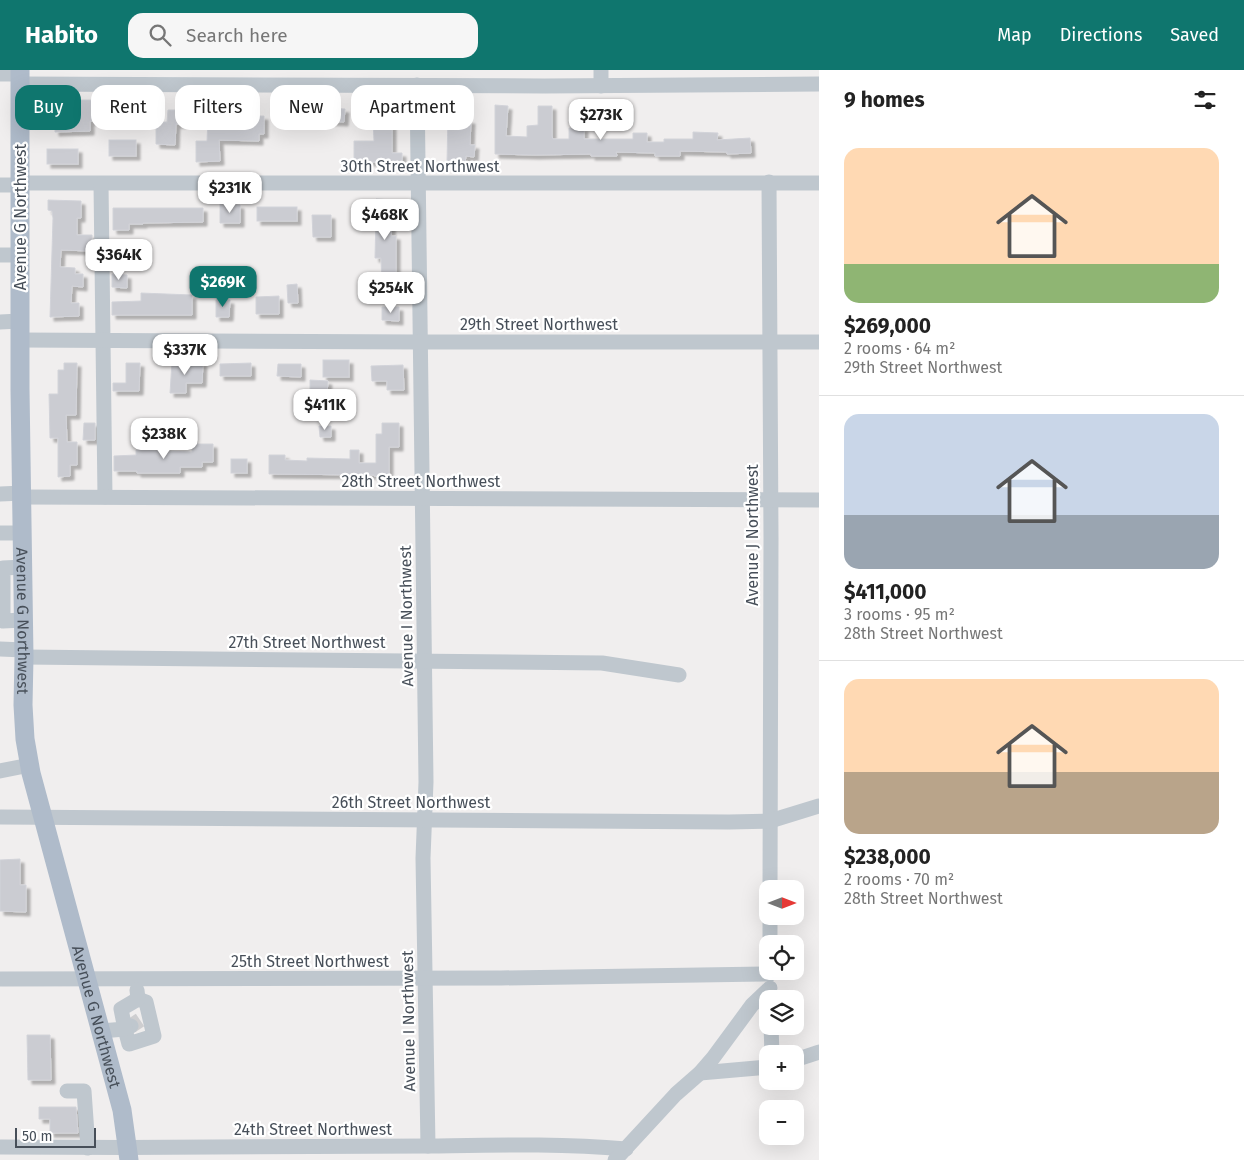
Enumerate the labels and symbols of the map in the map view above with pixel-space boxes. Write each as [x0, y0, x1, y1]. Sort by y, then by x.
pin: $273K [566, 98, 636, 141]
street label: Avenue G Northwest [11, 143, 30, 290]
street label: 30th Street Northwest [341, 157, 500, 176]
pin: $231K [195, 172, 265, 214]
pin: $468K [350, 198, 420, 241]
pin: $364K [84, 238, 154, 281]
pin: $269K [188, 266, 258, 308]
pin: $254K [356, 272, 426, 314]
street label: 29th Street Northwest [460, 315, 618, 334]
pin: $337K [150, 334, 220, 376]
pin: $411K [290, 388, 360, 431]
pin: $238K [129, 418, 199, 460]
street label: Avenue J Northwest [743, 464, 762, 606]
street label: 28th Street Northwest [342, 472, 501, 491]
street label: Avenue I Northwest [396, 545, 417, 687]
street label: Avenue G Northwest [12, 547, 33, 695]
street label: 27th Street Northwest [229, 633, 386, 652]
street label: 26th Street Northwest [332, 793, 490, 812]
north arrow [759, 880, 804, 925]
street label: Avenue G Northwest [68, 943, 125, 1090]
street label: Avenue I Northwest [398, 950, 419, 1092]
street label: 25th Street Northwest [231, 952, 389, 971]
street label: 24th Street Northwest [234, 1120, 392, 1139]
scale bar [15, 1125, 96, 1148]

